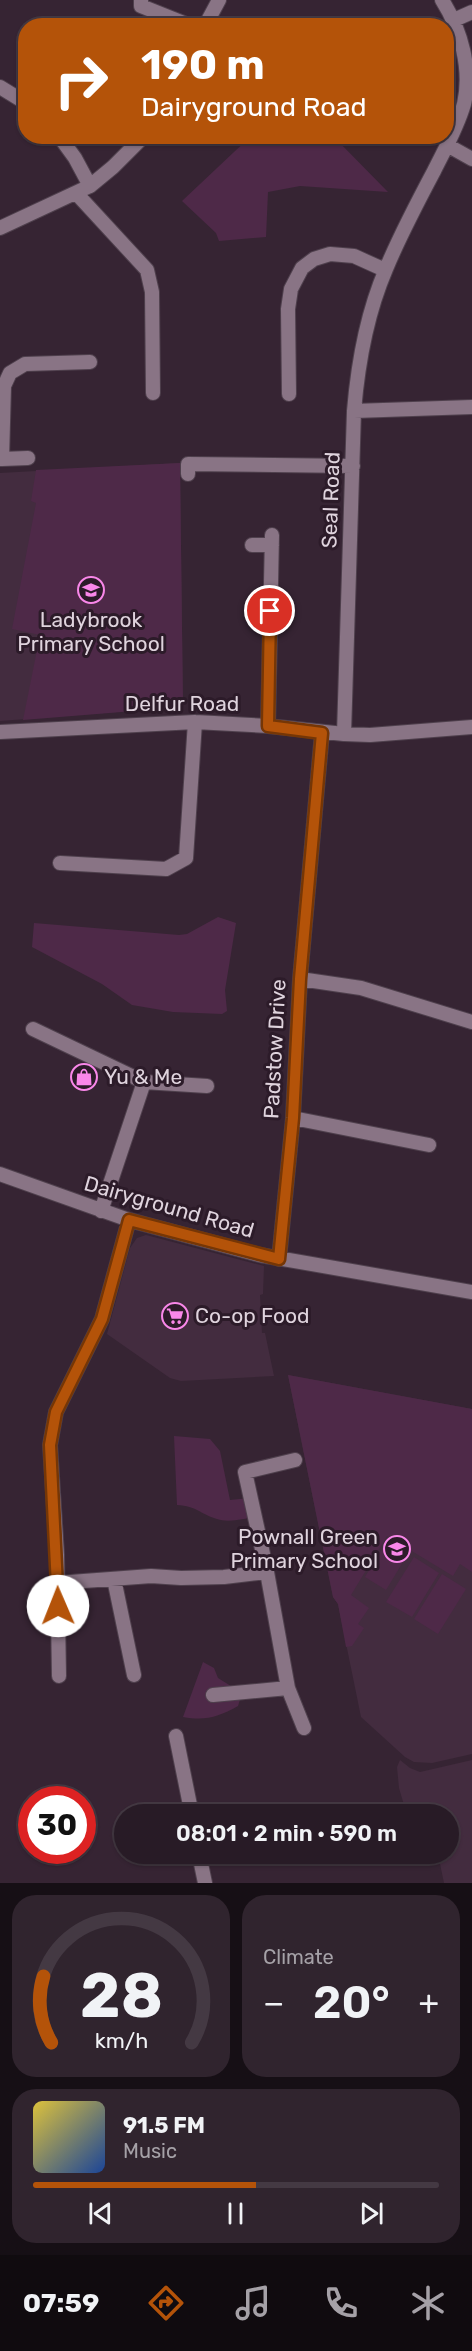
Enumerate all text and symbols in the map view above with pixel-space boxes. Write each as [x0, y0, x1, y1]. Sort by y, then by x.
text: 190 m [141, 40, 265, 90]
icon: right [42, 42, 120, 120]
text: Dairyground Road [141, 91, 367, 123]
street label: Seal Road [316, 451, 345, 549]
school or university icon: Ladybrook Primary School [76, 575, 106, 605]
pin [244, 585, 295, 636]
icon: arrive [253, 594, 286, 627]
place label: Ladybrook Primary School [17, 607, 165, 656]
street label: Delfur Road [125, 691, 239, 716]
street label: Padstow Drive [258, 978, 291, 1120]
shop icon: Yu & Me [69, 1062, 99, 1092]
place label: Yu & Me [104, 1064, 182, 1089]
street label: Dairyground Road [81, 1170, 257, 1243]
supermarket icon: Co-op Food [160, 1301, 190, 1331]
place label: Co-op Food [195, 1303, 310, 1328]
place label: Pownall Green Primary School [230, 1524, 378, 1573]
school or university icon: Pownall Green Primary School [382, 1534, 412, 1564]
position arrow [26, 1574, 90, 1638]
speed limit sign: 30 [18, 1786, 96, 1864]
text: 08:01 · 2 min · 590 m [176, 1820, 397, 1847]
text: Climate [263, 1945, 334, 1969]
text: 28 [80, 1959, 162, 2033]
text: 20° [313, 1976, 390, 2029]
text: − [263, 1983, 284, 2022]
text: + [418, 1983, 439, 2022]
text: km/h [94, 2028, 148, 2053]
text: 91.5 FM [123, 2112, 205, 2139]
text: Music [123, 2139, 177, 2163]
icon: previous [84, 2197, 117, 2230]
icon: pause [219, 2197, 252, 2230]
icon: next [355, 2197, 388, 2230]
icon: directions [145, 2282, 187, 2324]
icon: music [232, 2282, 274, 2324]
icon: phone [320, 2282, 362, 2324]
icon: climate [407, 2282, 449, 2324]
text: 07:59 [23, 2287, 99, 2319]

